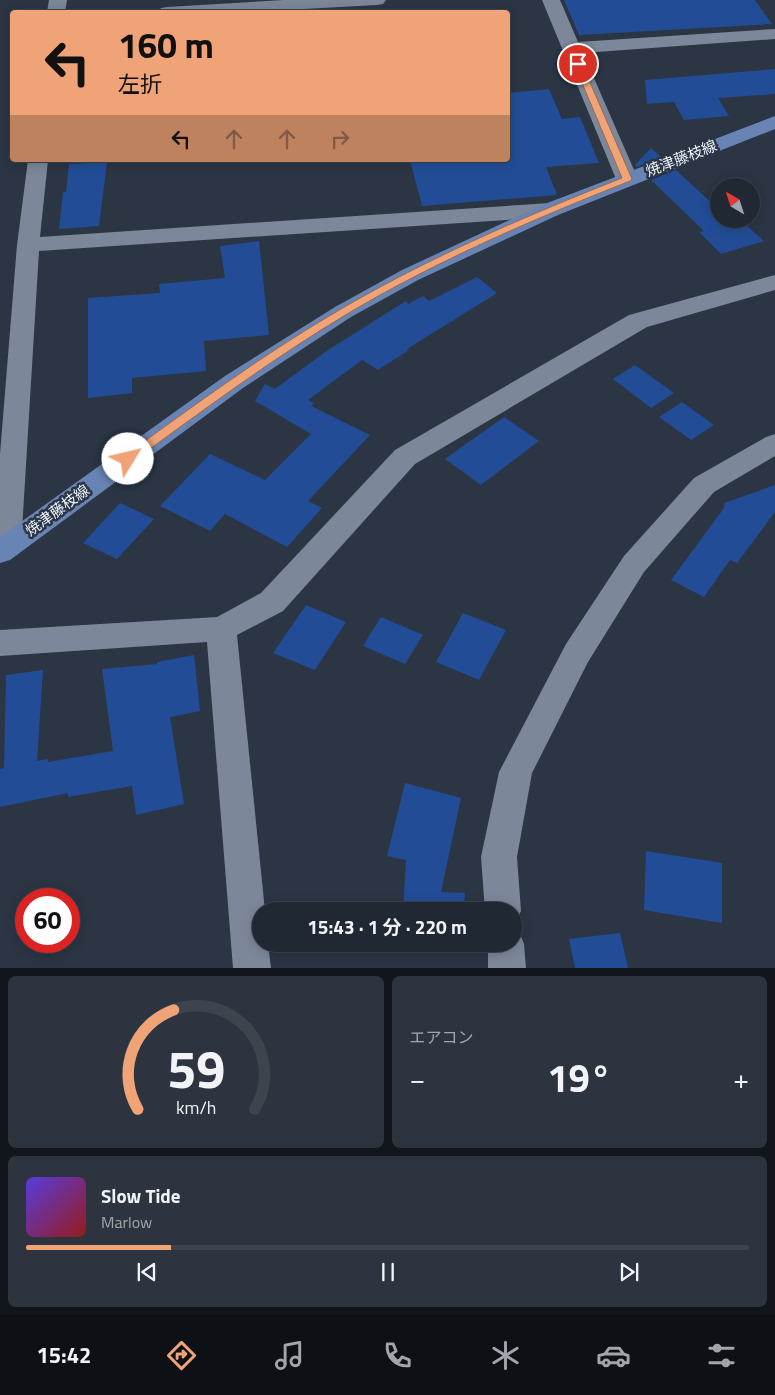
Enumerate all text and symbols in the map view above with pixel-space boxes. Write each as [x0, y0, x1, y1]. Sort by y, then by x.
text: 160 m [118, 18, 214, 72]
icon: left [35, 30, 100, 95]
pin [557, 43, 599, 85]
icon: arrive [564, 50, 592, 78]
text: 左折 [118, 67, 162, 101]
icon: left [167, 125, 195, 153]
icon: ahead [220, 125, 248, 153]
icon: ahead [273, 125, 301, 153]
icon: right [326, 125, 354, 153]
street label: 焼津藤枝線 [642, 134, 720, 182]
north arrow [710, 178, 760, 228]
map controls [710, 178, 760, 228]
position arrow [101, 432, 153, 484]
street label: 焼津藤枝線 [20, 479, 94, 541]
speed limit sign: 60 [15, 888, 80, 953]
text: 15:43 · 1 分 · 220 m [307, 912, 467, 941]
text: エアコン [410, 1025, 474, 1049]
text: 59 [167, 1029, 225, 1108]
text: 19° [547, 1049, 611, 1107]
text: − [410, 1057, 425, 1100]
text: + [733, 1057, 749, 1100]
text: km/h [176, 1094, 216, 1121]
text: Slow Tide [101, 1181, 180, 1210]
text: Marlow [101, 1210, 152, 1234]
icon: previous [133, 1258, 161, 1286]
icon: pause [374, 1258, 402, 1286]
icon: next [615, 1258, 643, 1286]
text: 15:42 [36, 1338, 91, 1372]
icon: directions [164, 1338, 199, 1373]
icon: music [272, 1338, 307, 1373]
icon: phone [380, 1338, 415, 1373]
icon: climate [488, 1338, 523, 1373]
icon: car [596, 1338, 631, 1373]
icon: filters [704, 1338, 739, 1373]

